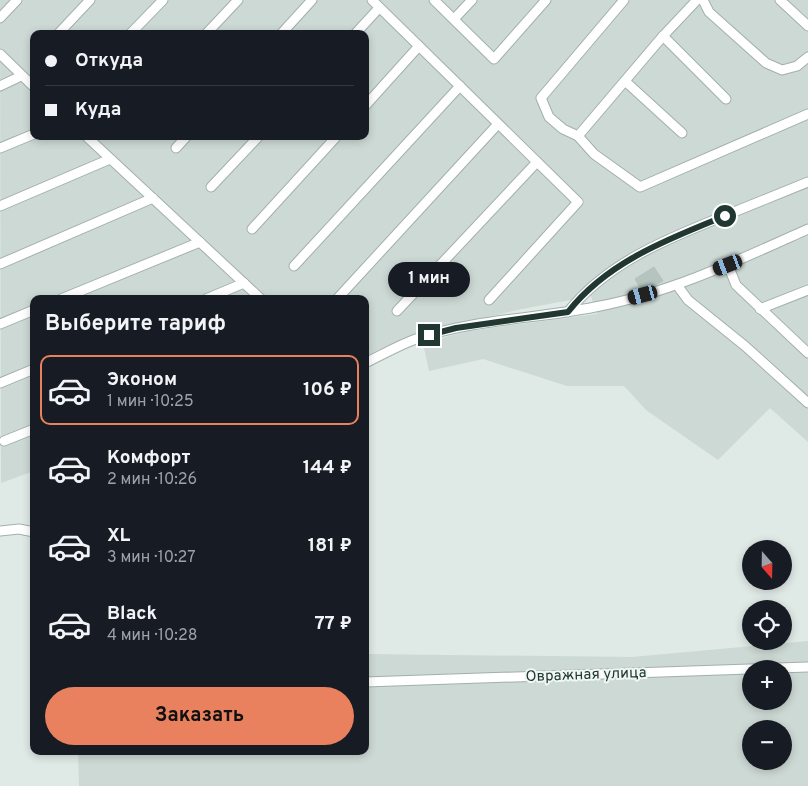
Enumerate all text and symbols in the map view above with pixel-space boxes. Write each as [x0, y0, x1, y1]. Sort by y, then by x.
text: Откуда [75, 49, 143, 73]
text: Куда [75, 98, 121, 122]
route start [714, 205, 736, 227]
car [711, 253, 744, 277]
callout: 1 мин [388, 262, 470, 298]
text: 1 мин [408, 269, 450, 289]
car [626, 284, 659, 306]
text: Выберите тариф [45, 311, 226, 338]
route end [418, 324, 440, 346]
icon: car [47, 368, 92, 413]
text: Эконом [107, 368, 177, 392]
text: 106 ₽ [303, 378, 352, 402]
text: 1 мин · 10:25 [107, 392, 194, 412]
icon: car [47, 446, 92, 491]
text: Комфорт [107, 446, 190, 470]
text: 144 ₽ [303, 456, 352, 480]
text: 2 мин · 10:26 [107, 470, 197, 490]
icon: car [47, 524, 92, 569]
text: XL [107, 524, 130, 548]
text: 181 ₽ [308, 534, 352, 558]
north arrow [742, 540, 792, 590]
map controls [742, 540, 792, 770]
text: 3 мин · 10:27 [107, 548, 196, 568]
button: locate [742, 600, 792, 650]
icon: car [47, 602, 92, 647]
text: Black [107, 602, 157, 626]
text: 77 ₽ [314, 612, 352, 636]
text: 4 мин · 10:28 [107, 626, 197, 646]
button: + [742, 660, 792, 710]
street label: Овражная улица [525, 664, 647, 687]
button: Заказать [45, 687, 354, 745]
button: − [742, 720, 792, 770]

